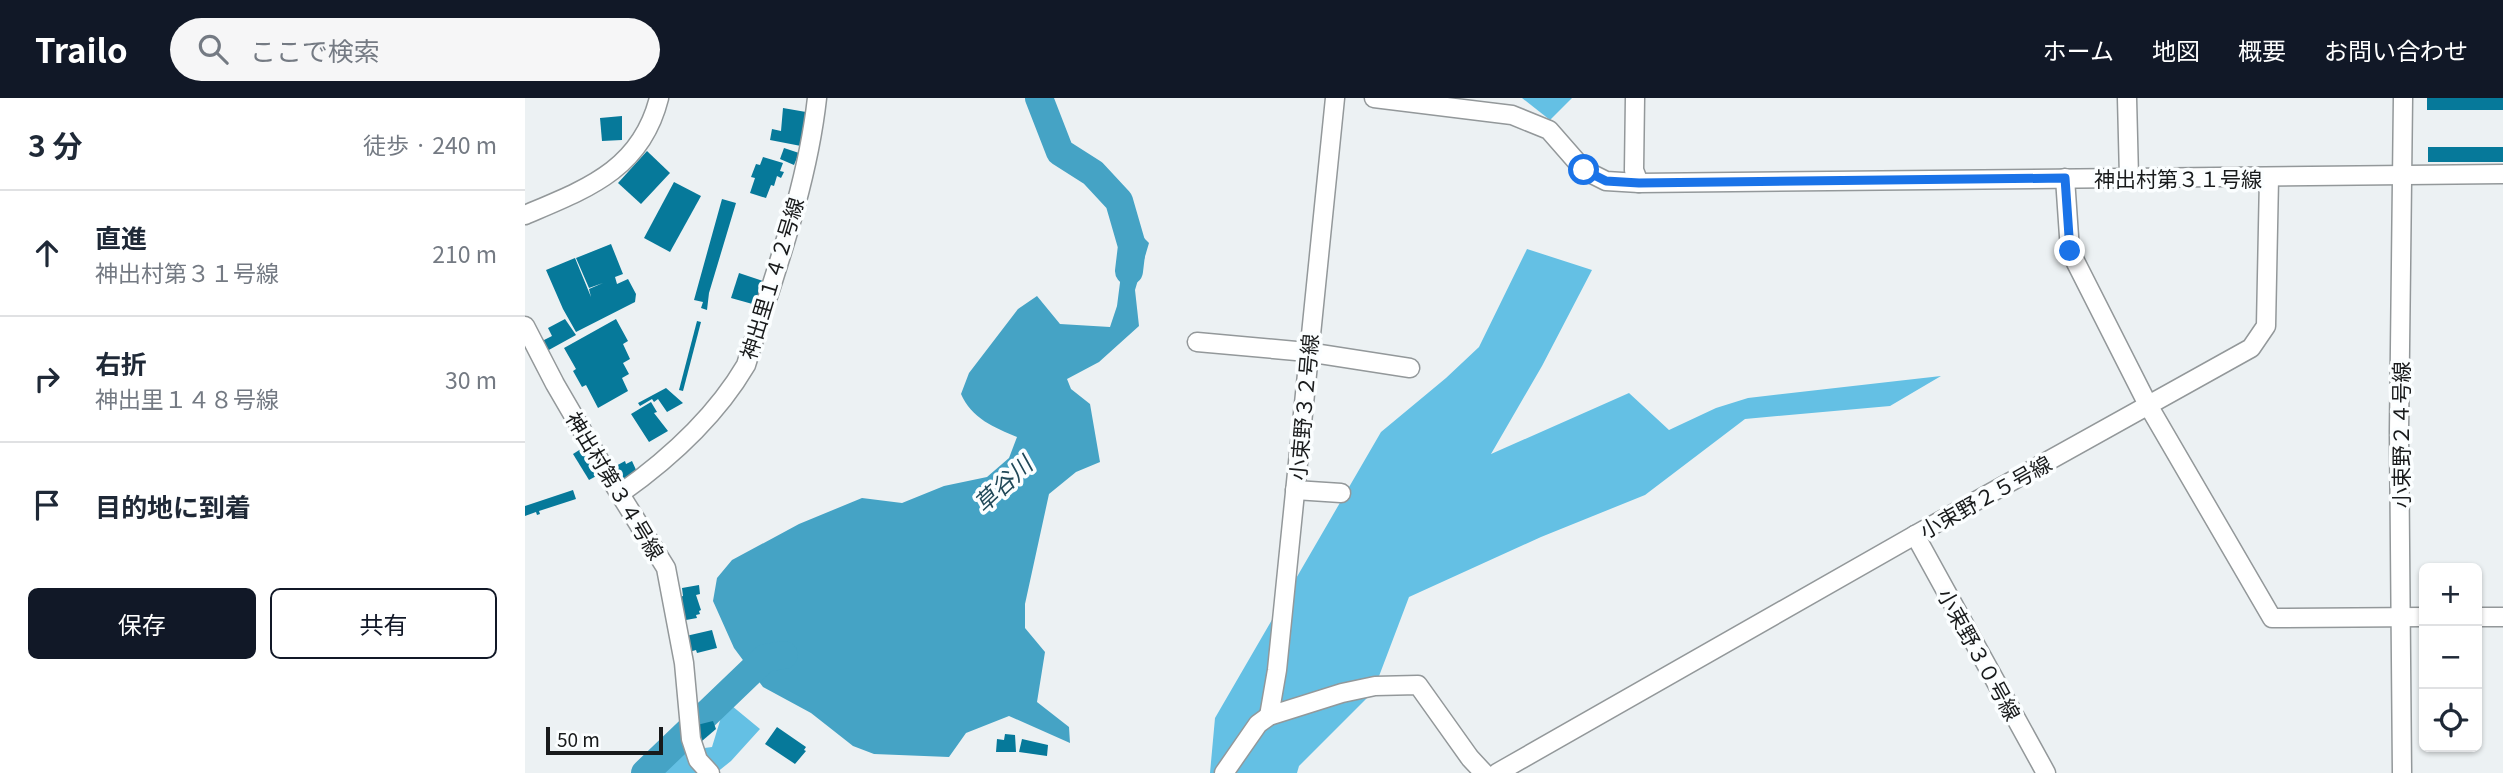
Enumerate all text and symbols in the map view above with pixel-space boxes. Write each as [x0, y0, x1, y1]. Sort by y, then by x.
search box [170, 18, 660, 81]
text: Trailo [35, 25, 128, 73]
icon: search [194, 30, 232, 68]
text: ここで検索 [250, 31, 380, 68]
text: ホーム [2043, 32, 2114, 67]
text: 地図 [2152, 32, 2200, 67]
text: 概要 [2238, 32, 2286, 67]
text: お問い合わせ [2324, 32, 2468, 67]
text: 3 分 [28, 122, 83, 166]
text: 徒歩 · 240 m [363, 127, 497, 161]
route start [1568, 154, 1599, 185]
street label: 神出村第３１号線 [2094, 163, 2262, 193]
street label: 神出里１４２号線 [732, 193, 810, 363]
text: 直進 [95, 218, 147, 255]
icon: ahead [28, 234, 66, 272]
route end [2054, 235, 2085, 266]
text: 210 m [432, 236, 497, 270]
text: 神出村第３１号線 [95, 255, 279, 289]
street label: 小束野３２号線 [1282, 332, 1324, 482]
text: 右折 [95, 344, 147, 381]
icon: right [28, 360, 66, 398]
text: 30 m [445, 362, 497, 396]
street label: 小束野２４号線 [2385, 362, 2415, 509]
text: 神出里１４８号線 [95, 381, 279, 415]
street label: 神出村第３４号線 [560, 405, 672, 565]
water label: 草谷川 [965, 445, 1041, 519]
street label: 小束野２５号線 [1913, 447, 2057, 545]
icon: arrive [28, 486, 66, 524]
text: 目的地に到着 [95, 487, 251, 524]
map controls [2419, 563, 2482, 752]
button: + [2419, 563, 2482, 626]
street label: 小束野３０号線 [1931, 582, 2029, 726]
button: 保存 [28, 588, 256, 659]
button: 共有 [270, 588, 497, 659]
button: − [2419, 626, 2482, 689]
button: locate [2419, 689, 2482, 752]
scale bar [546, 724, 663, 756]
text: 50 m [557, 725, 600, 752]

